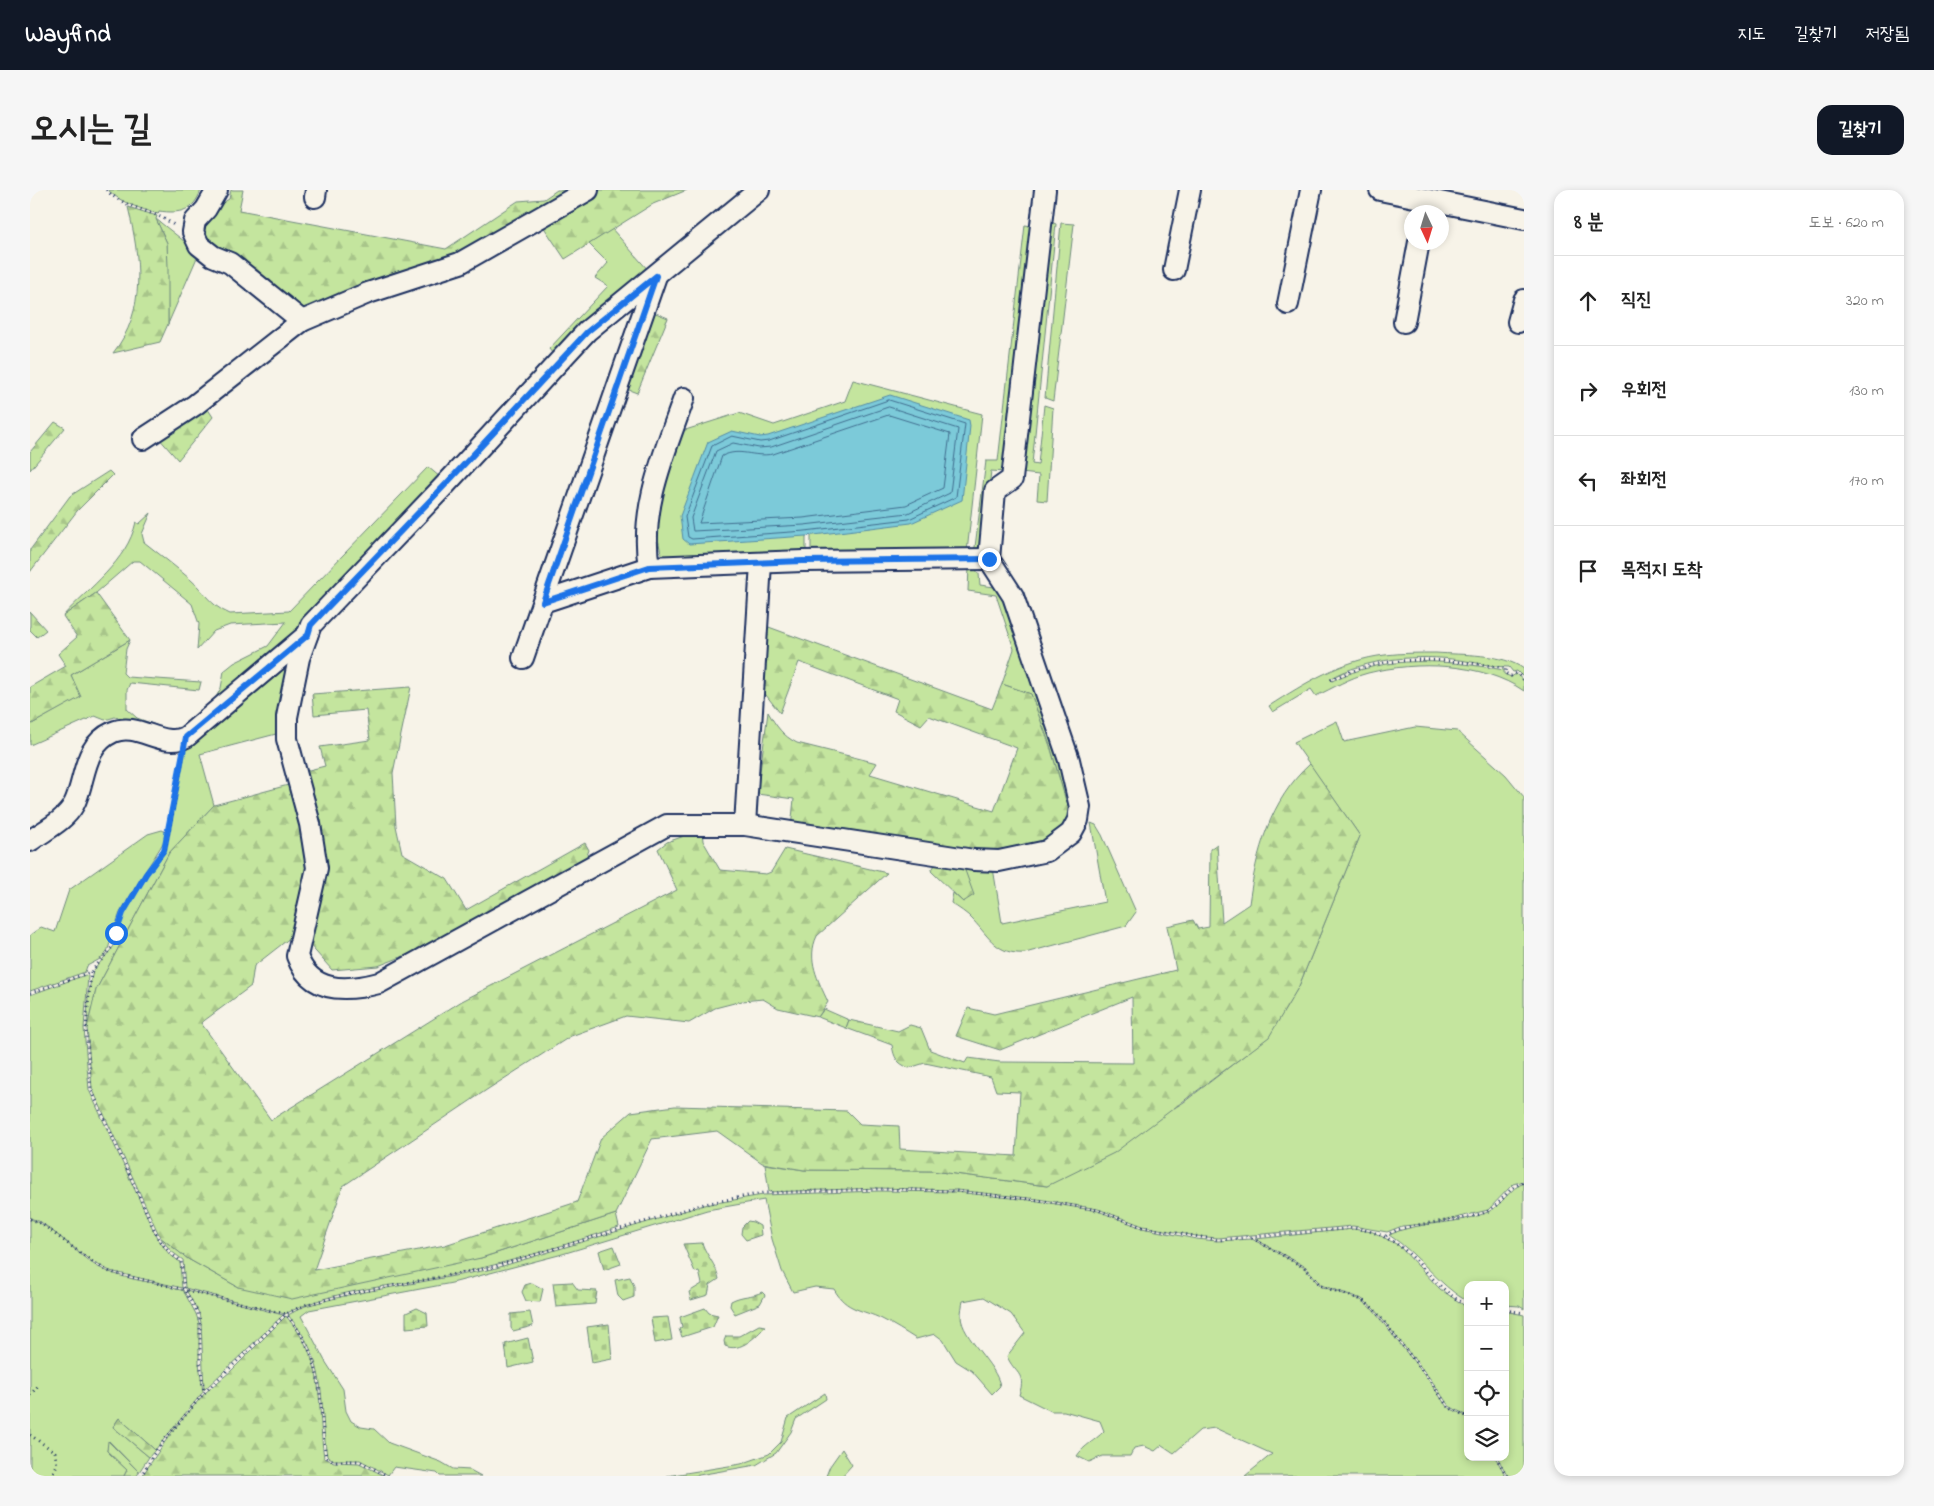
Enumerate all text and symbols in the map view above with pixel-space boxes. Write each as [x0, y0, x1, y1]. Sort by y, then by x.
text: Wayfind [25, 18, 111, 53]
text: 지도 [1737, 22, 1766, 48]
text: 길찾기 [1794, 22, 1838, 48]
text: 저장됨 [1866, 22, 1909, 48]
text: 오시는 길 [30, 105, 151, 156]
button: 길찾기 [1817, 105, 1904, 155]
north arrow [1404, 205, 1449, 250]
text: 8 분 [1574, 208, 1604, 238]
text: 도보 · 620 m [1809, 211, 1884, 235]
icon: ahead [1574, 287, 1602, 315]
text: 직진 [1621, 287, 1652, 314]
text: 320 m [1846, 289, 1884, 313]
icon: right [1574, 377, 1602, 405]
text: 우회전 [1621, 377, 1667, 404]
text: 130 m [1849, 379, 1884, 403]
icon: left [1574, 467, 1602, 495]
text: 좌회전 [1621, 467, 1667, 494]
text: 170 m [1849, 469, 1884, 493]
route end [978, 548, 1001, 571]
icon: arrive [1574, 557, 1602, 585]
text: 목적지 도착 [1621, 557, 1702, 584]
route start [105, 922, 128, 945]
map controls [1464, 1281, 1509, 1461]
button: + [1464, 1281, 1509, 1326]
button: − [1464, 1326, 1509, 1371]
button: locate [1464, 1371, 1509, 1416]
button: layers [1464, 1416, 1509, 1461]

